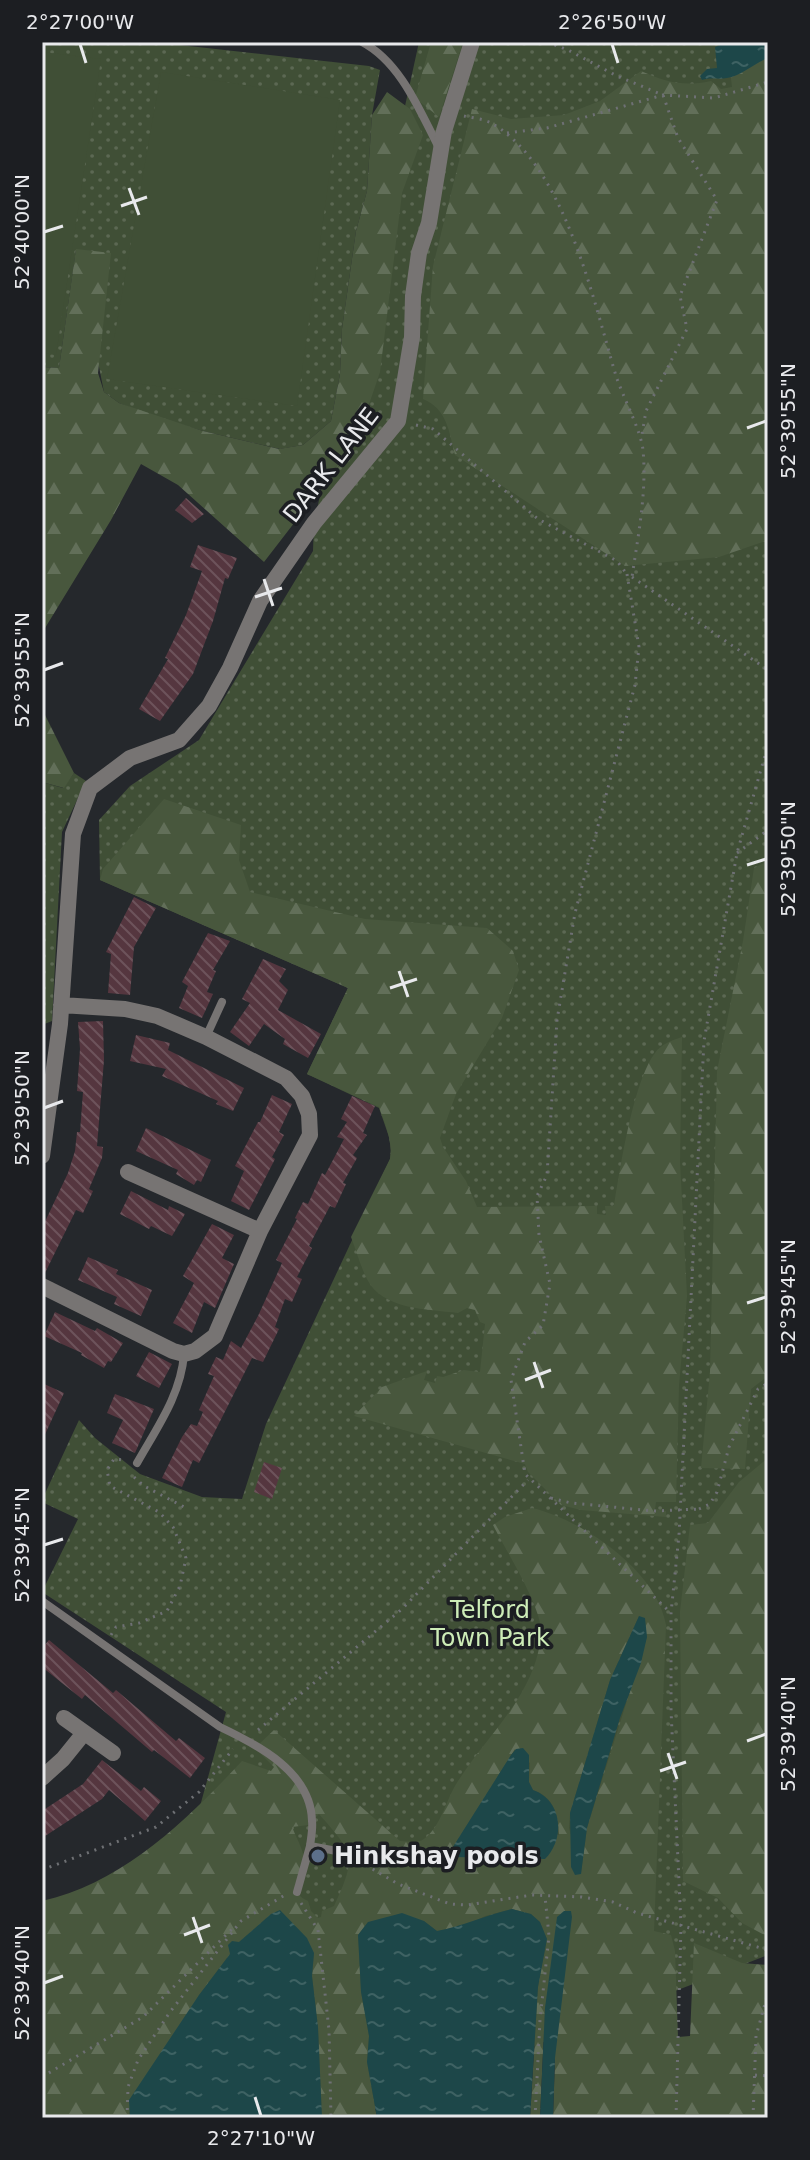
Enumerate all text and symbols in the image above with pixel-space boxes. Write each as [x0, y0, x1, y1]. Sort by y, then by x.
text: 2°27'00"W [26, 10, 134, 34]
text: 2°26'50"W [558, 10, 666, 34]
text: 52°40'00"N [10, 174, 34, 290]
text: 52°39'55"N [776, 363, 800, 479]
street label: DARK LANE [277, 402, 385, 528]
text: 52°39'55"N [10, 612, 34, 728]
text: 52°39'50"N [776, 801, 800, 917]
text: 52°39'50"N [10, 1050, 34, 1166]
text: 52°39'45"N [776, 1239, 800, 1355]
text: 52°39'45"N [10, 1487, 34, 1603]
park label: Telford Town Park [429, 1596, 550, 1652]
text: 52°39'40"N [776, 1676, 800, 1792]
place label: Hinkshay pools [334, 1842, 539, 1870]
marker: Hinkshay pools [309, 1847, 327, 1865]
text: 52°39'40"N [10, 1925, 34, 2041]
text: 2°27'10"W [207, 2126, 315, 2150]

